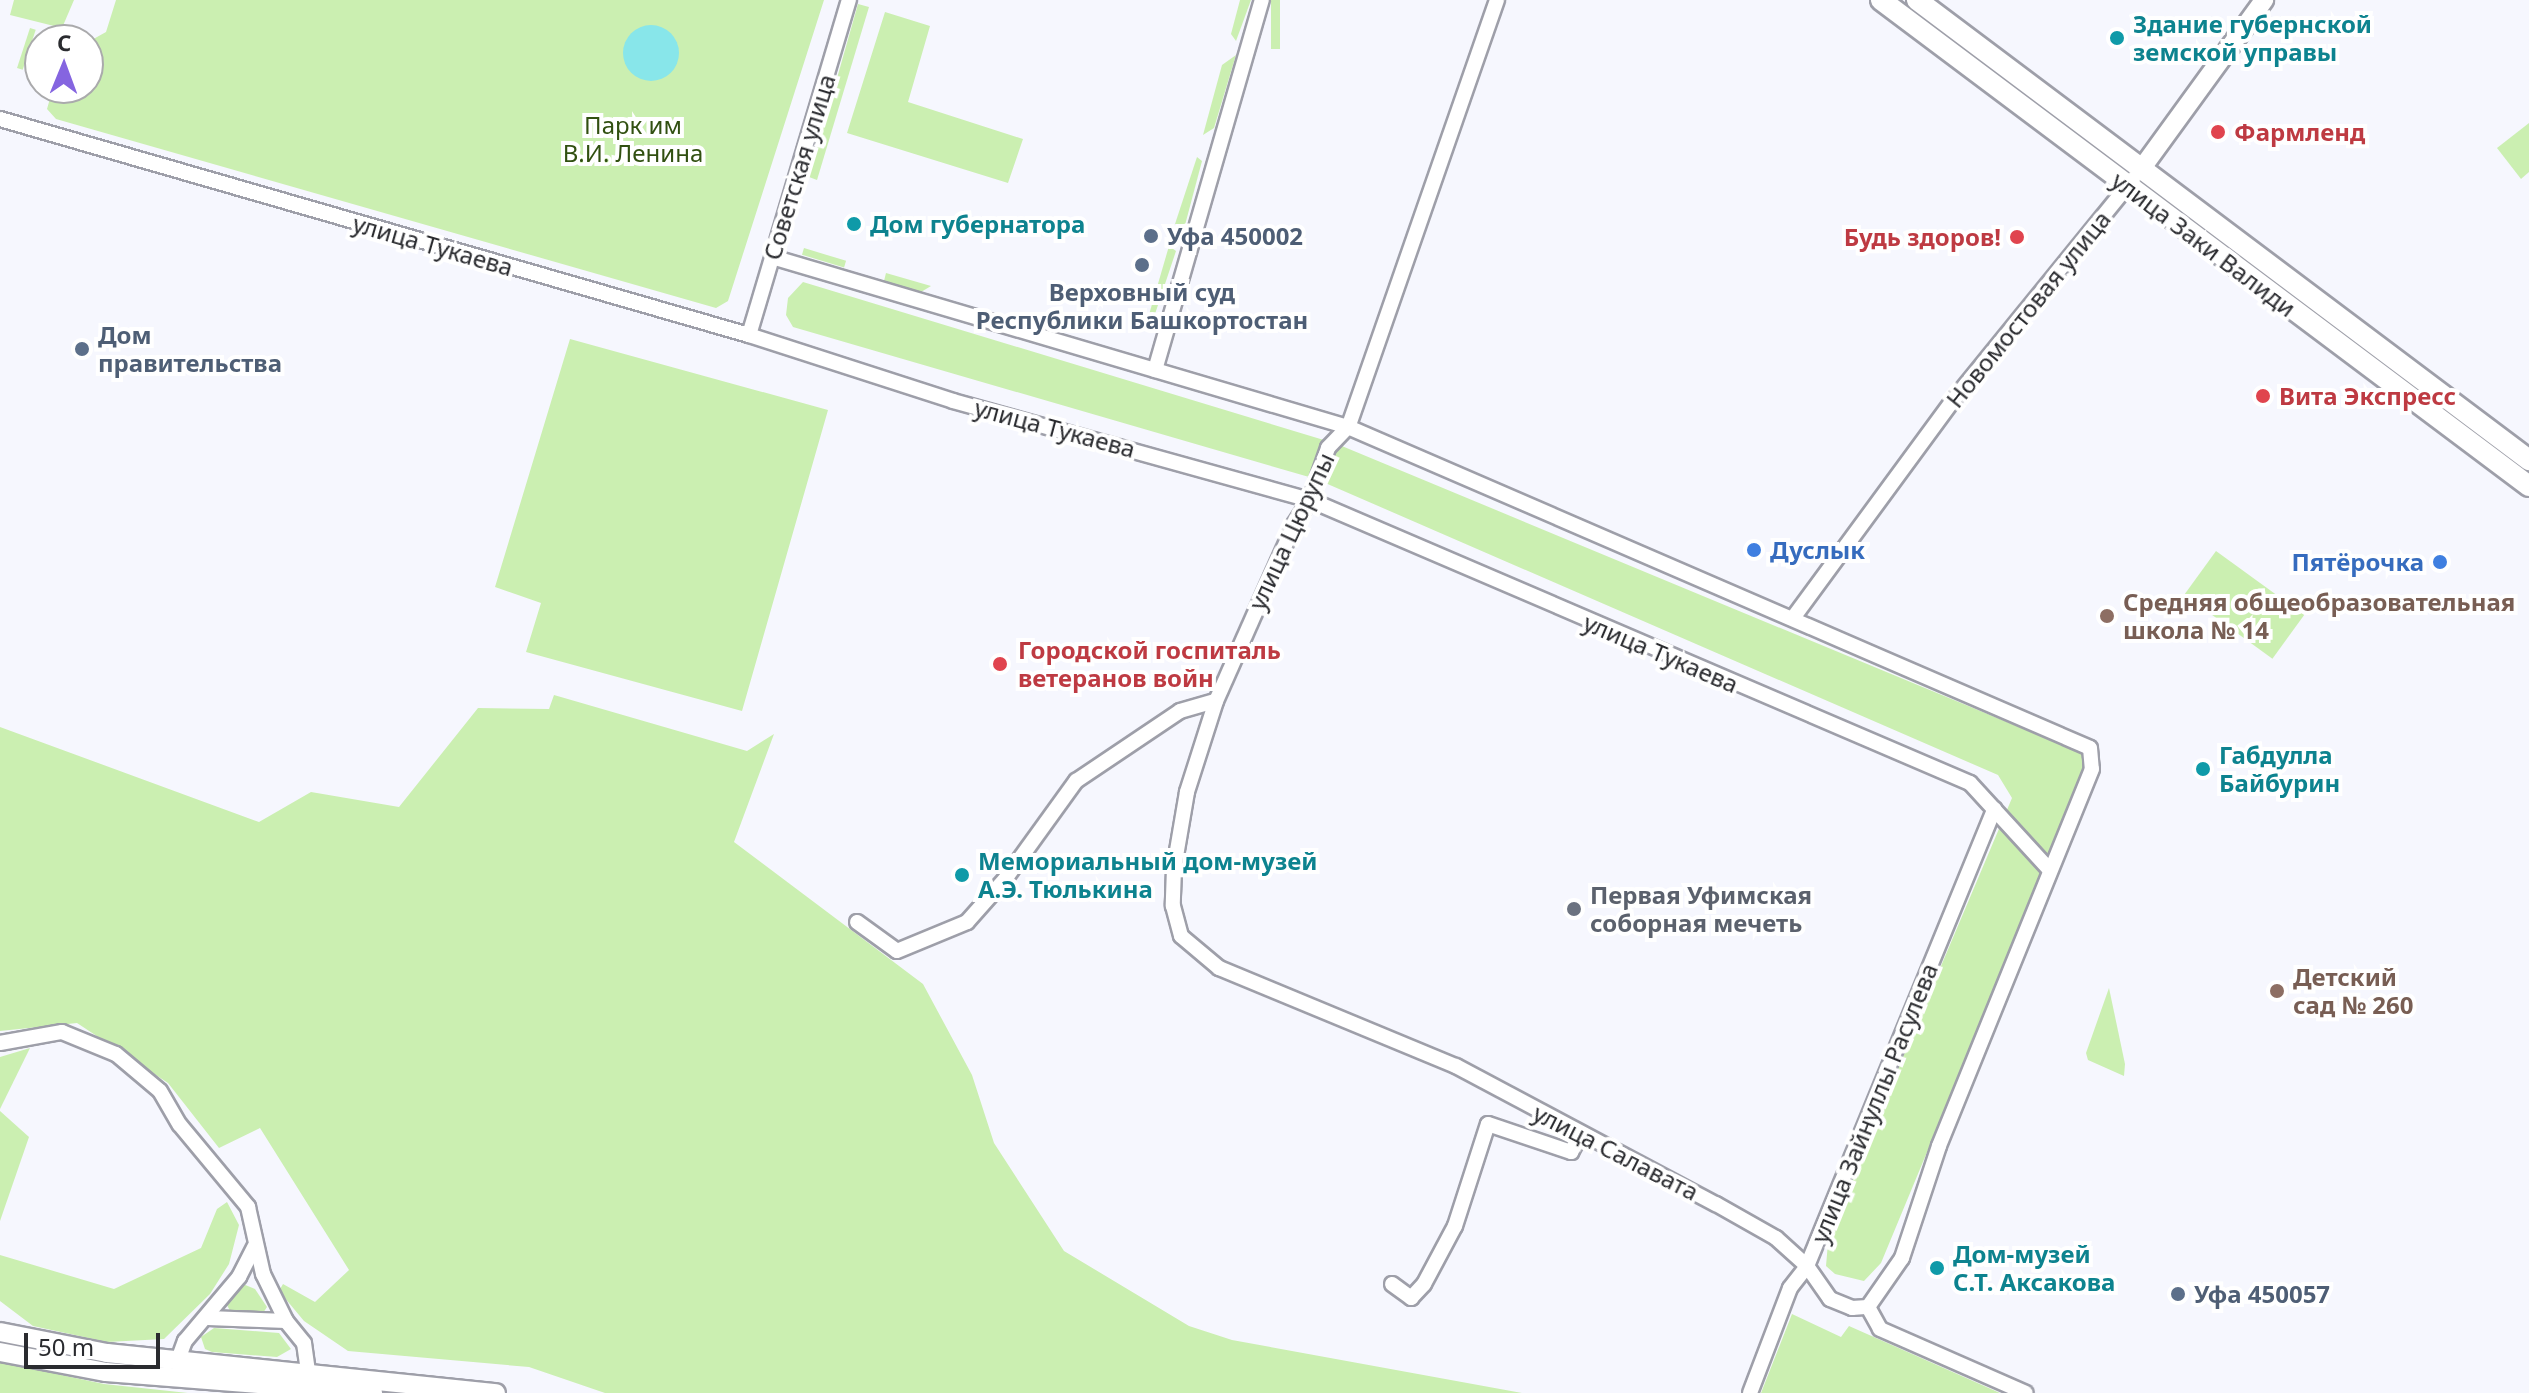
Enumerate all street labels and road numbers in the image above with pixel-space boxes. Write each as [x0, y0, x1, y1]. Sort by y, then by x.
street label: Советская улица [757, 71, 841, 263]
street label: улица Заки Валиди [2106, 165, 2302, 323]
street label: Новомостовая улица [1940, 205, 2116, 413]
street label: улица Тукаева [350, 208, 516, 282]
street label: улица Тукаева [972, 393, 1138, 463]
street label: улица Цюрупы [1242, 448, 1340, 614]
street label: улица Тукаева [1579, 607, 1743, 699]
street label: улица Зайнуллы Расулева [1805, 959, 1943, 1247]
street label: улица Салавата [1529, 1098, 1703, 1206]

